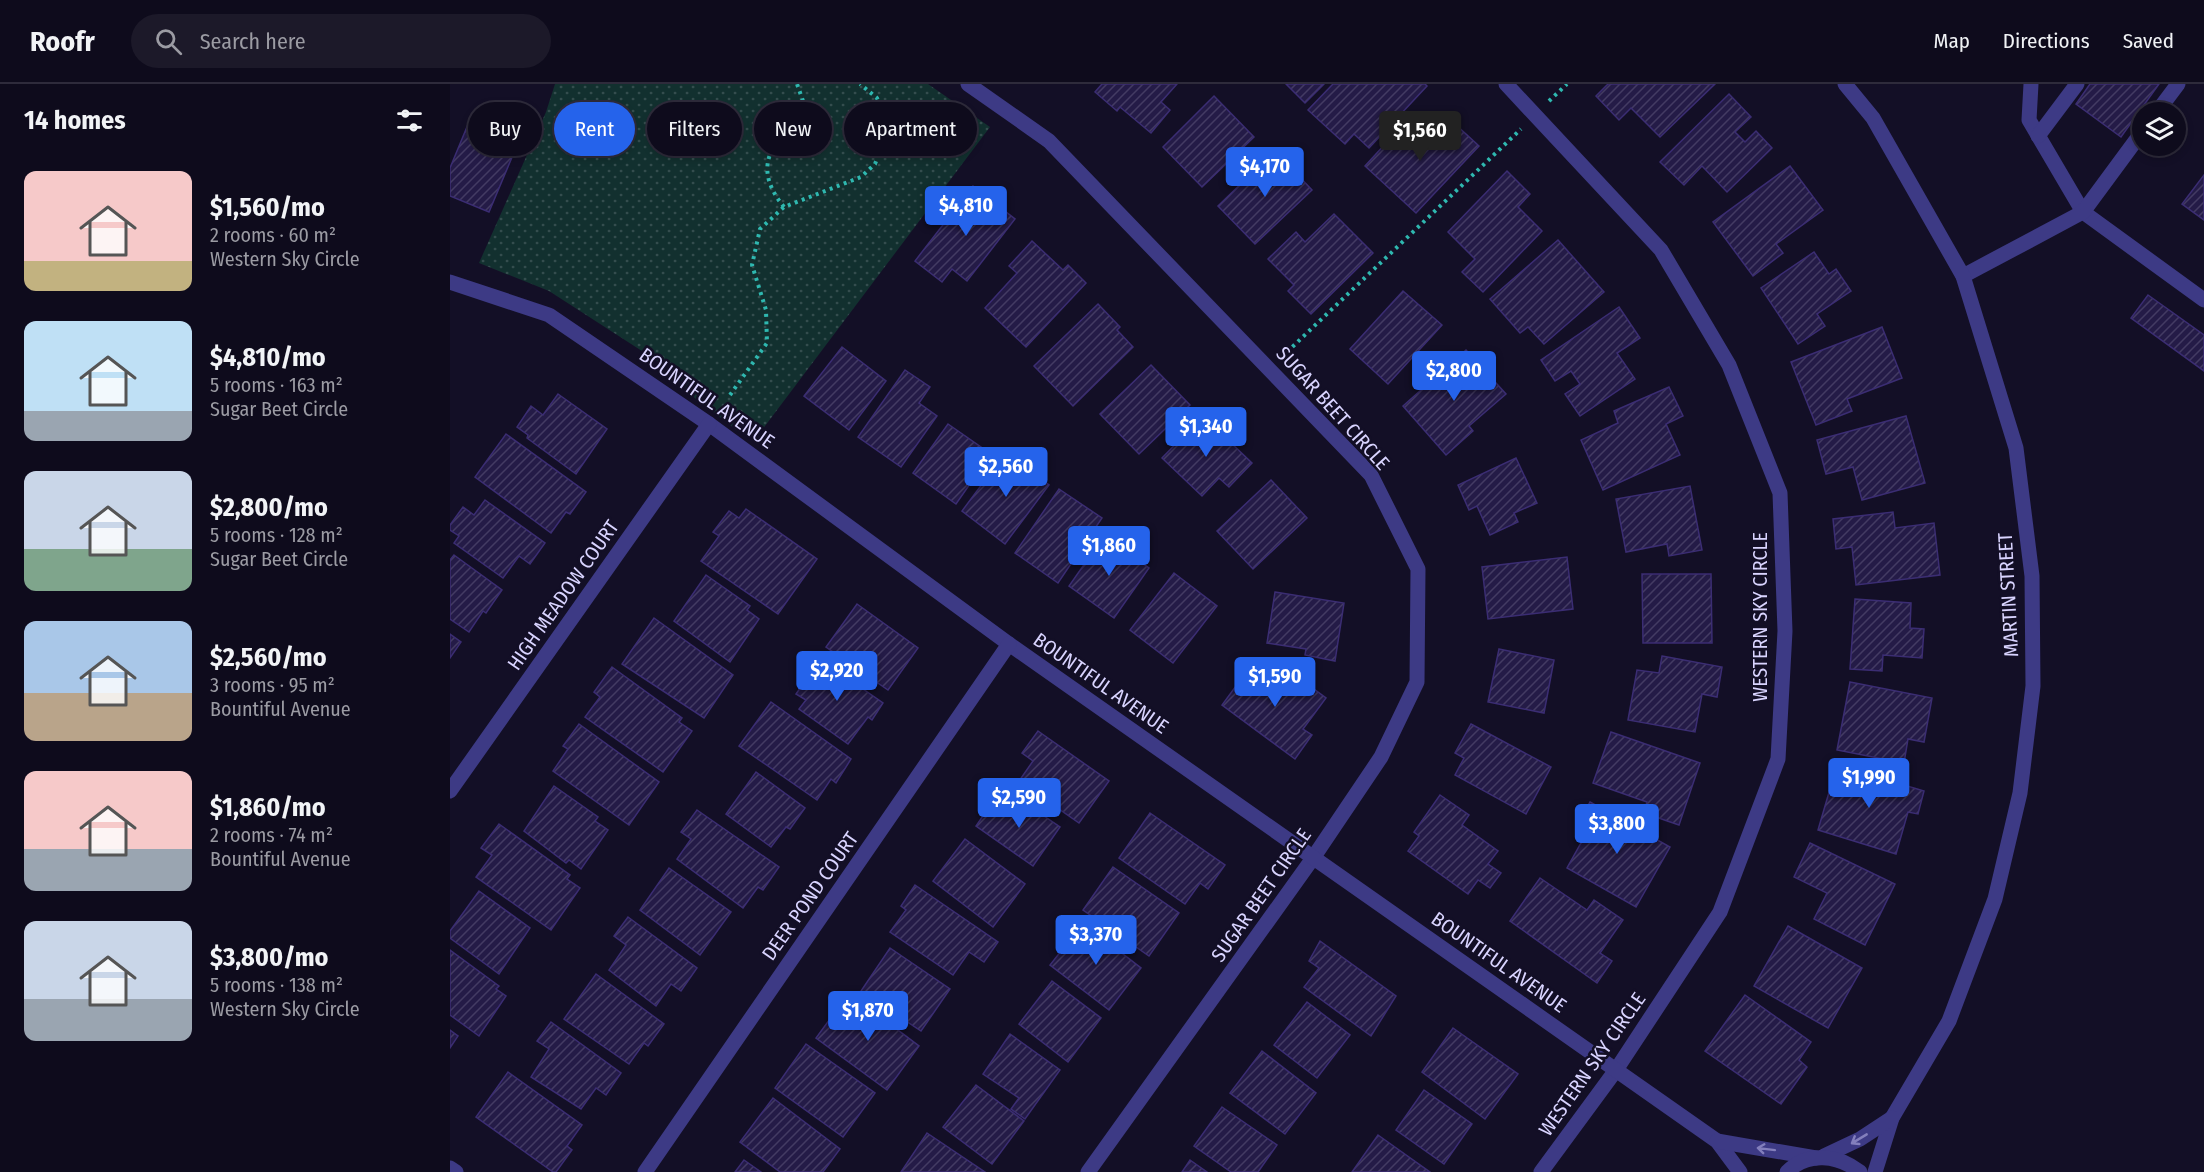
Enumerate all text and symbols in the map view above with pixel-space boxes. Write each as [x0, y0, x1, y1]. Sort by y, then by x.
search box [131, 14, 551, 68]
text: Roofr [30, 25, 95, 58]
icon: search [152, 25, 185, 58]
text: Search here [200, 28, 306, 55]
text: Map [1933, 28, 1970, 54]
text: Directions [2003, 28, 2090, 54]
text: Saved [2123, 28, 2174, 54]
chip: Buy [468, 102, 542, 156]
chip: Rent [554, 102, 635, 156]
chip: Filters [647, 102, 742, 156]
chip: New [754, 102, 832, 156]
chip: Apartment [844, 102, 977, 156]
map controls [2132, 102, 2186, 156]
button: layers [2132, 102, 2186, 156]
icon: filters [393, 104, 426, 137]
text: 14 homes [24, 105, 126, 136]
pin: $1,560 [1371, 111, 1469, 162]
text: $1,560 [1393, 118, 1447, 142]
pin: $4,170 [1216, 147, 1314, 198]
text: $4,170 [1240, 154, 1290, 178]
pin: $4,810 [917, 186, 1015, 237]
text: $1,560/mo [210, 192, 325, 223]
text: $4,810 [939, 193, 993, 217]
icon: home [72, 195, 144, 267]
text: 2 rooms · 60 m² [210, 223, 336, 247]
text: Western Sky Circle [210, 247, 360, 271]
street label: SUGAR BEET CIRCLE [1271, 341, 1395, 475]
text: $4,810/mo [210, 342, 326, 373]
street label: BOUNTIFUL AVENUE [635, 343, 779, 453]
icon: home [72, 345, 144, 417]
pin: $2,800 [1405, 351, 1503, 402]
text: $2,800 [1426, 358, 1482, 382]
text: 5 rooms · 163 m² [210, 373, 343, 397]
text: Sugar Beet Circle [210, 397, 348, 421]
pin: $1,340 [1157, 407, 1255, 458]
text: $1,340 [1179, 414, 1233, 438]
pin: $2,560 [957, 447, 1055, 498]
text: $2,560 [979, 454, 1033, 478]
text: $2,800/mo [210, 492, 328, 523]
icon: home [72, 495, 144, 567]
street label: HIGH MEADOW COURT [502, 515, 624, 675]
text: 5 rooms · 128 m² [210, 523, 343, 547]
pin: $1,860 [1060, 526, 1158, 577]
street label: WESTERN SKY CIRCLE [1748, 532, 1772, 702]
street label: MARTIN STREET [1993, 532, 2023, 658]
text: $1,860 [1082, 533, 1136, 557]
text: Sugar Beet Circle [210, 547, 348, 571]
street label: BOUNTIFUL AVENUE [1029, 628, 1173, 738]
text: $2,560/mo [210, 642, 327, 673]
icon: home [72, 645, 144, 717]
pin: $2,920 [788, 651, 886, 702]
pin: $1,590 [1226, 657, 1324, 708]
text: $2,920 [810, 658, 864, 682]
text: $1,590 [1248, 664, 1302, 688]
text: 3 rooms · 95 m² [210, 673, 335, 697]
text: Bountiful Avenue [210, 697, 351, 721]
pin: $1,990 [1820, 758, 1918, 809]
text: $1,990 [1842, 765, 1896, 789]
pin: $2,590 [970, 778, 1068, 829]
text: $2,590 [992, 785, 1046, 809]
text: $1,860/mo [210, 792, 326, 823]
icon: home [72, 795, 144, 867]
pin: $3,800 [1568, 804, 1666, 855]
text: $3,800 [1589, 811, 1645, 835]
text: 2 rooms · 74 m² [210, 823, 333, 847]
street label: SUGAR BEET CIRCLE [1206, 824, 1316, 966]
street label: DEER POND COURT [757, 827, 864, 965]
text: Bountiful Avenue [210, 847, 351, 871]
street label: BOUNTIFUL AVENUE [1427, 907, 1571, 1017]
pin: $3,370 [1047, 915, 1145, 966]
text: $3,370 [1070, 922, 1122, 946]
text: $3,800/mo [210, 942, 328, 973]
icon: home [72, 945, 144, 1017]
text: 5 rooms · 138 m² [210, 973, 343, 997]
street label: WESTERN SKY CIRCLE [1534, 988, 1650, 1140]
pin: $1,870 [819, 991, 917, 1042]
text: Western Sky Circle [210, 997, 360, 1021]
text: $1,870 [842, 998, 894, 1022]
one-way arrow [1851, 1133, 1868, 1145]
one-way arrow [1757, 1144, 1777, 1155]

